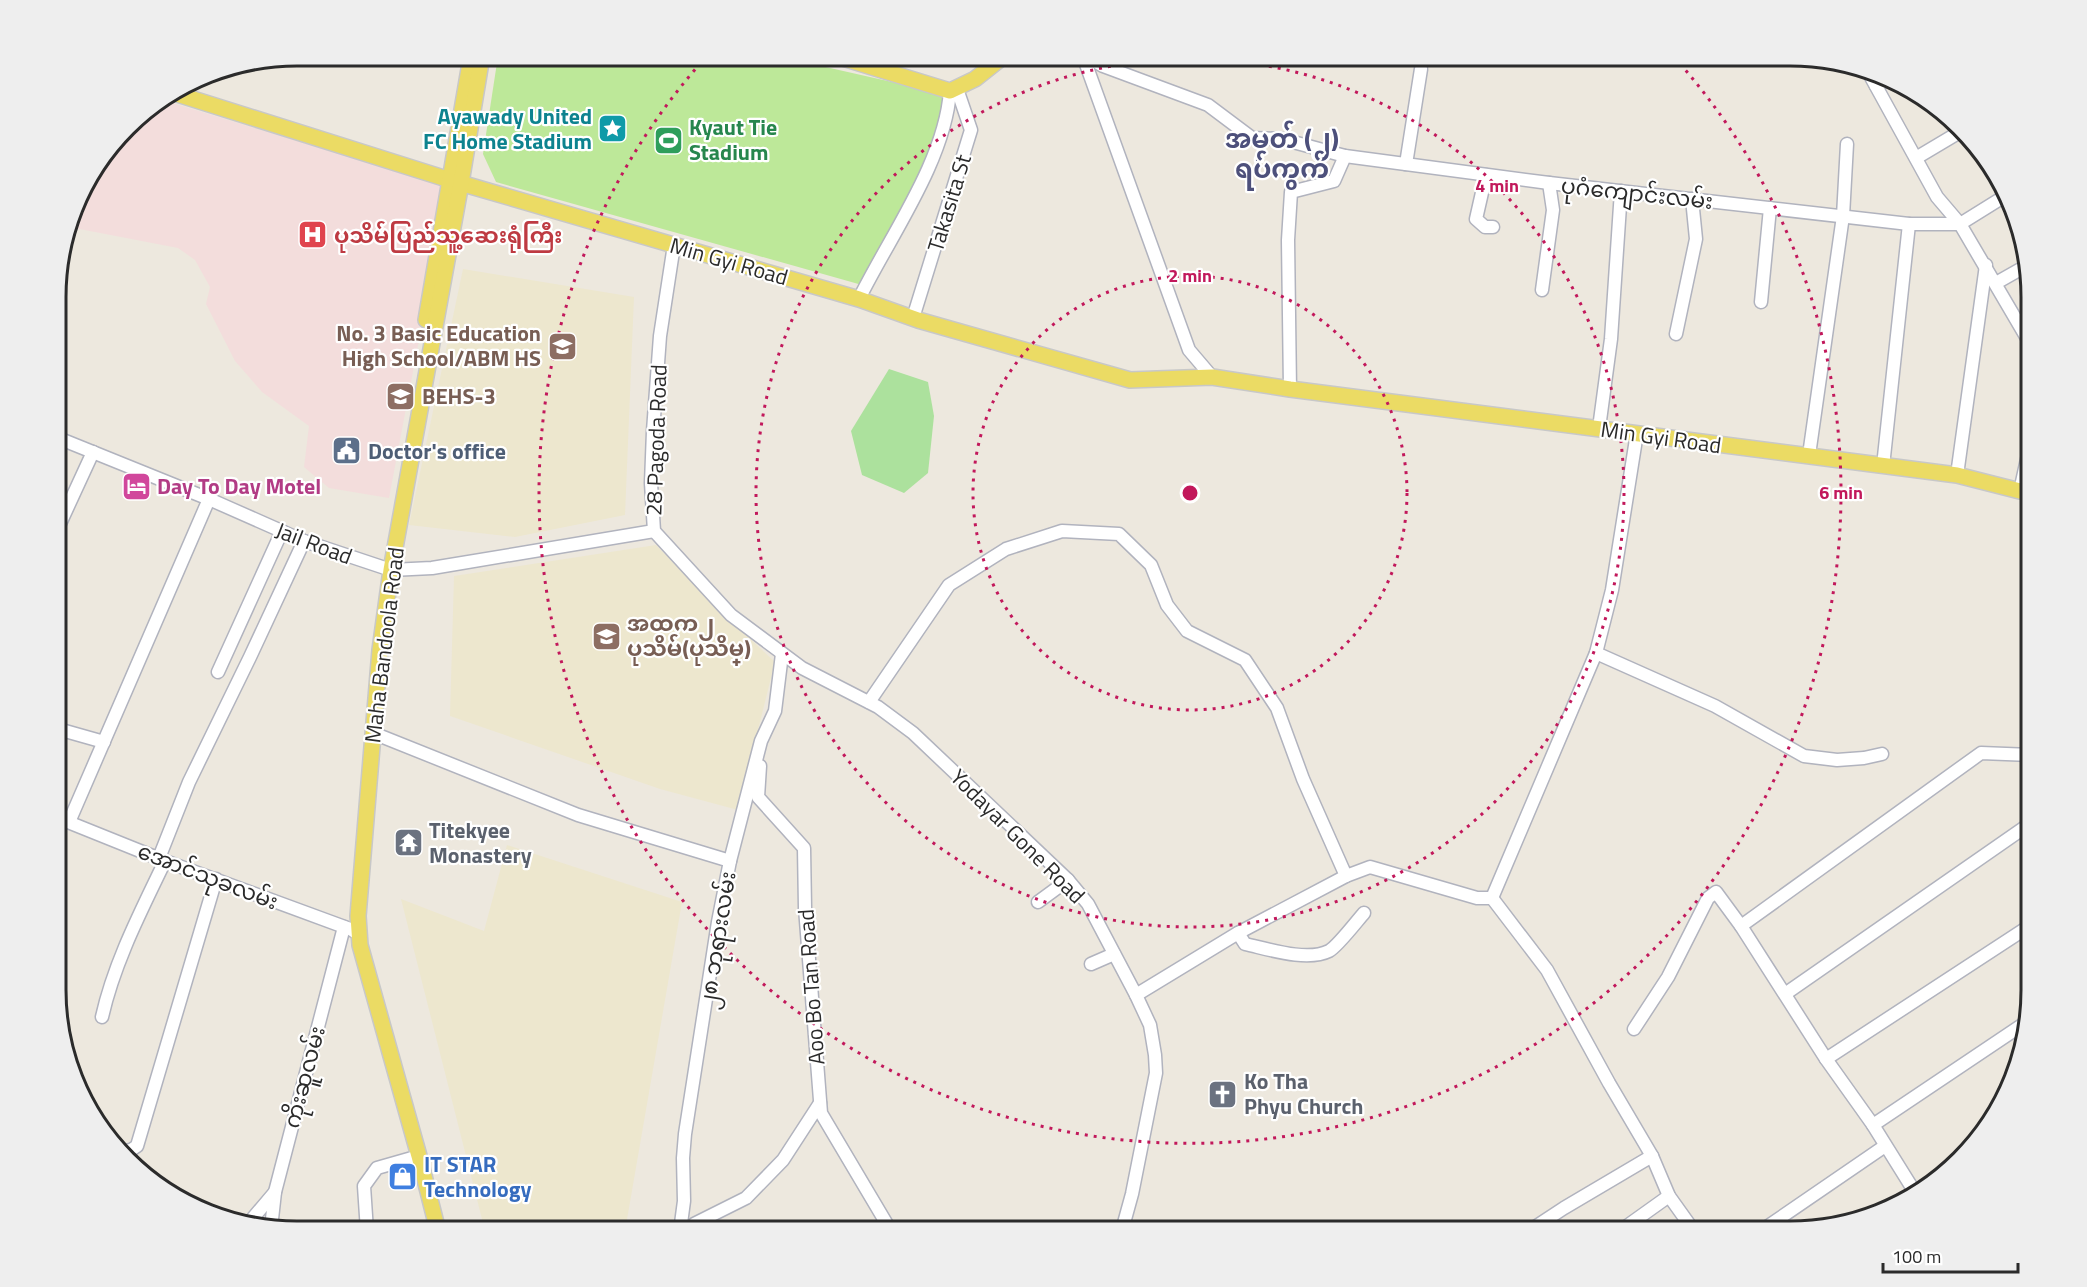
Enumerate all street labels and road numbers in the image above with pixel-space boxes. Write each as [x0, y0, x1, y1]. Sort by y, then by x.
street label: Takasita St [918, 150, 980, 256]
street label: ပုဂံကျောင်းလမ်း [1559, 168, 1715, 220]
street label: Min Gyi Road [666, 228, 792, 294]
street label: 28 Pagoda Road [636, 364, 676, 516]
street label: Min Gyi Road [1599, 412, 1723, 462]
street label: Jail Road [271, 513, 357, 573]
street label: Maha Bandoola Road [355, 545, 413, 745]
street label: Yodayar Gone Road [943, 761, 1093, 911]
street label: အောင်သုခလမ်း [132, 834, 283, 919]
street label: ၂၈ ဘုရားလမ်း [689, 869, 746, 1011]
street label: Aoo Bo Tan Road [789, 908, 833, 1066]
street label: ကိုးဆူလမ်း [274, 1022, 335, 1132]

